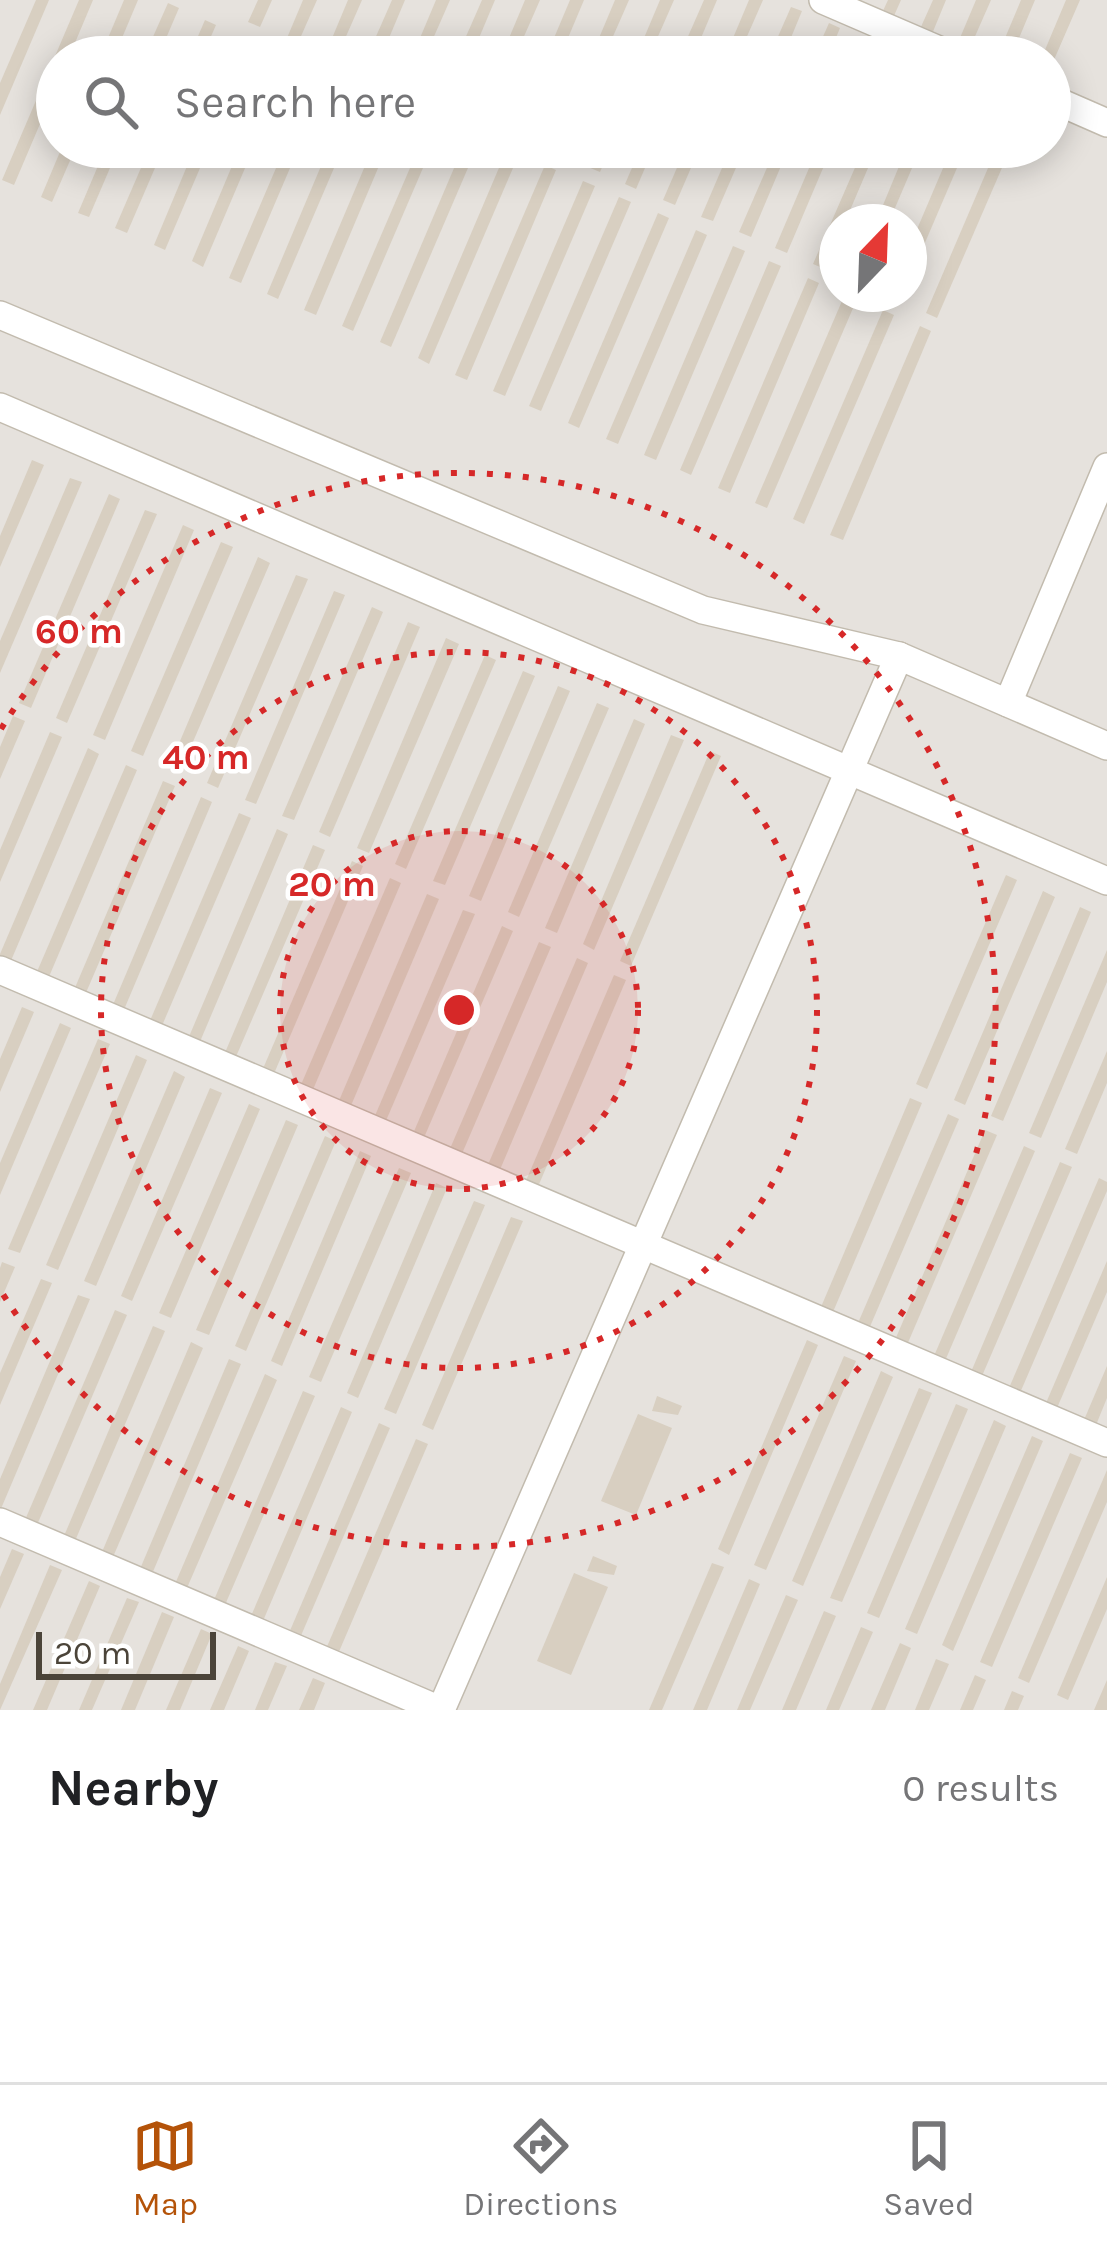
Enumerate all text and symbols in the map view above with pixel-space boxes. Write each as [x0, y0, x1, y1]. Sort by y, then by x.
search box [36, 36, 1071, 168]
icon: search [78, 69, 144, 135]
text: Search here [174, 76, 416, 128]
north arrow [819, 204, 927, 312]
text: 60 m [35, 610, 123, 652]
text: 40 m [162, 736, 250, 778]
text: 20 m [288, 863, 376, 905]
centre of rings [438, 989, 480, 1031]
scale bar [36, 1626, 216, 1679]
text: 20 m [54, 1634, 131, 1672]
text: Nearby [48, 1758, 218, 1818]
text: 0 results [902, 1765, 1059, 1811]
tab: Map [132, 2113, 198, 2223]
tab: Directions [463, 2113, 618, 2223]
tab: Saved [883, 2113, 975, 2223]

